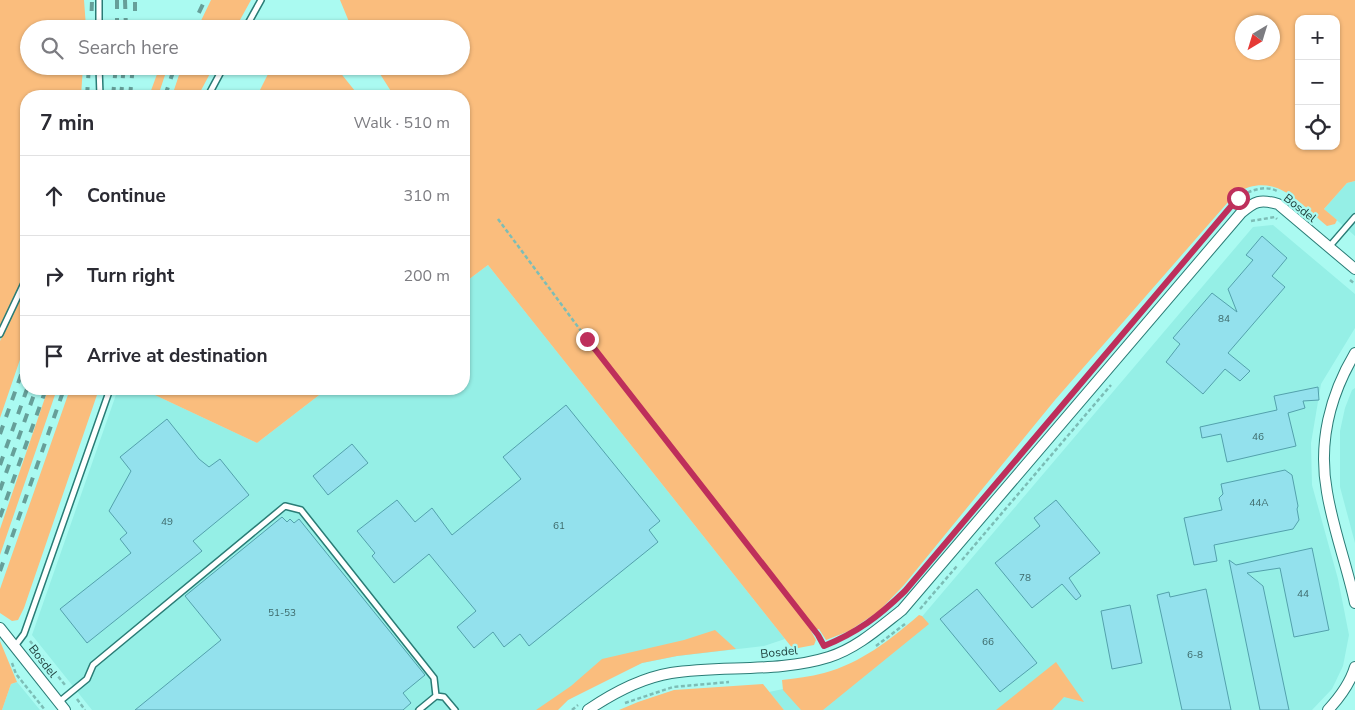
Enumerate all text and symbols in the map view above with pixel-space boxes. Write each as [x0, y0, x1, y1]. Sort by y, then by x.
north arrow [1235, 15, 1280, 60]
map controls [1295, 15, 1340, 150]
button: + [1295, 15, 1340, 60]
search box [20, 20, 470, 75]
icon: search [38, 34, 66, 62]
text: Search here [78, 35, 179, 61]
button: − [1295, 60, 1340, 105]
button: locate [1295, 105, 1340, 150]
text: 7 min [40, 109, 94, 137]
text: Walk · 510 m [354, 112, 450, 134]
icon: ahead [40, 182, 68, 210]
text: Continue [87, 183, 166, 209]
text: 310 m [403, 185, 450, 207]
route start [1227, 187, 1250, 210]
street label: Bosdel [1280, 190, 1320, 226]
icon: right [40, 262, 68, 290]
text: Turn right [87, 263, 174, 289]
text: 200 m [403, 265, 450, 287]
house number: 84 [1218, 312, 1230, 326]
route end [576, 328, 599, 351]
icon: arrive [40, 342, 68, 370]
text: Arrive at destination [87, 343, 268, 369]
house number: 46 [1252, 430, 1264, 444]
house number: 44A [1249, 496, 1269, 510]
house number: 49 [161, 515, 173, 529]
house number: 61 [553, 519, 565, 533]
house number: 78 [1019, 571, 1031, 585]
house number: 44 [1297, 587, 1309, 601]
house number: 51-53 [268, 606, 296, 620]
house number: 66 [982, 635, 994, 649]
street label: Bosdel [25, 641, 61, 681]
street label: Bosdel [760, 642, 799, 662]
house number: 6-8 [1187, 648, 1203, 662]

